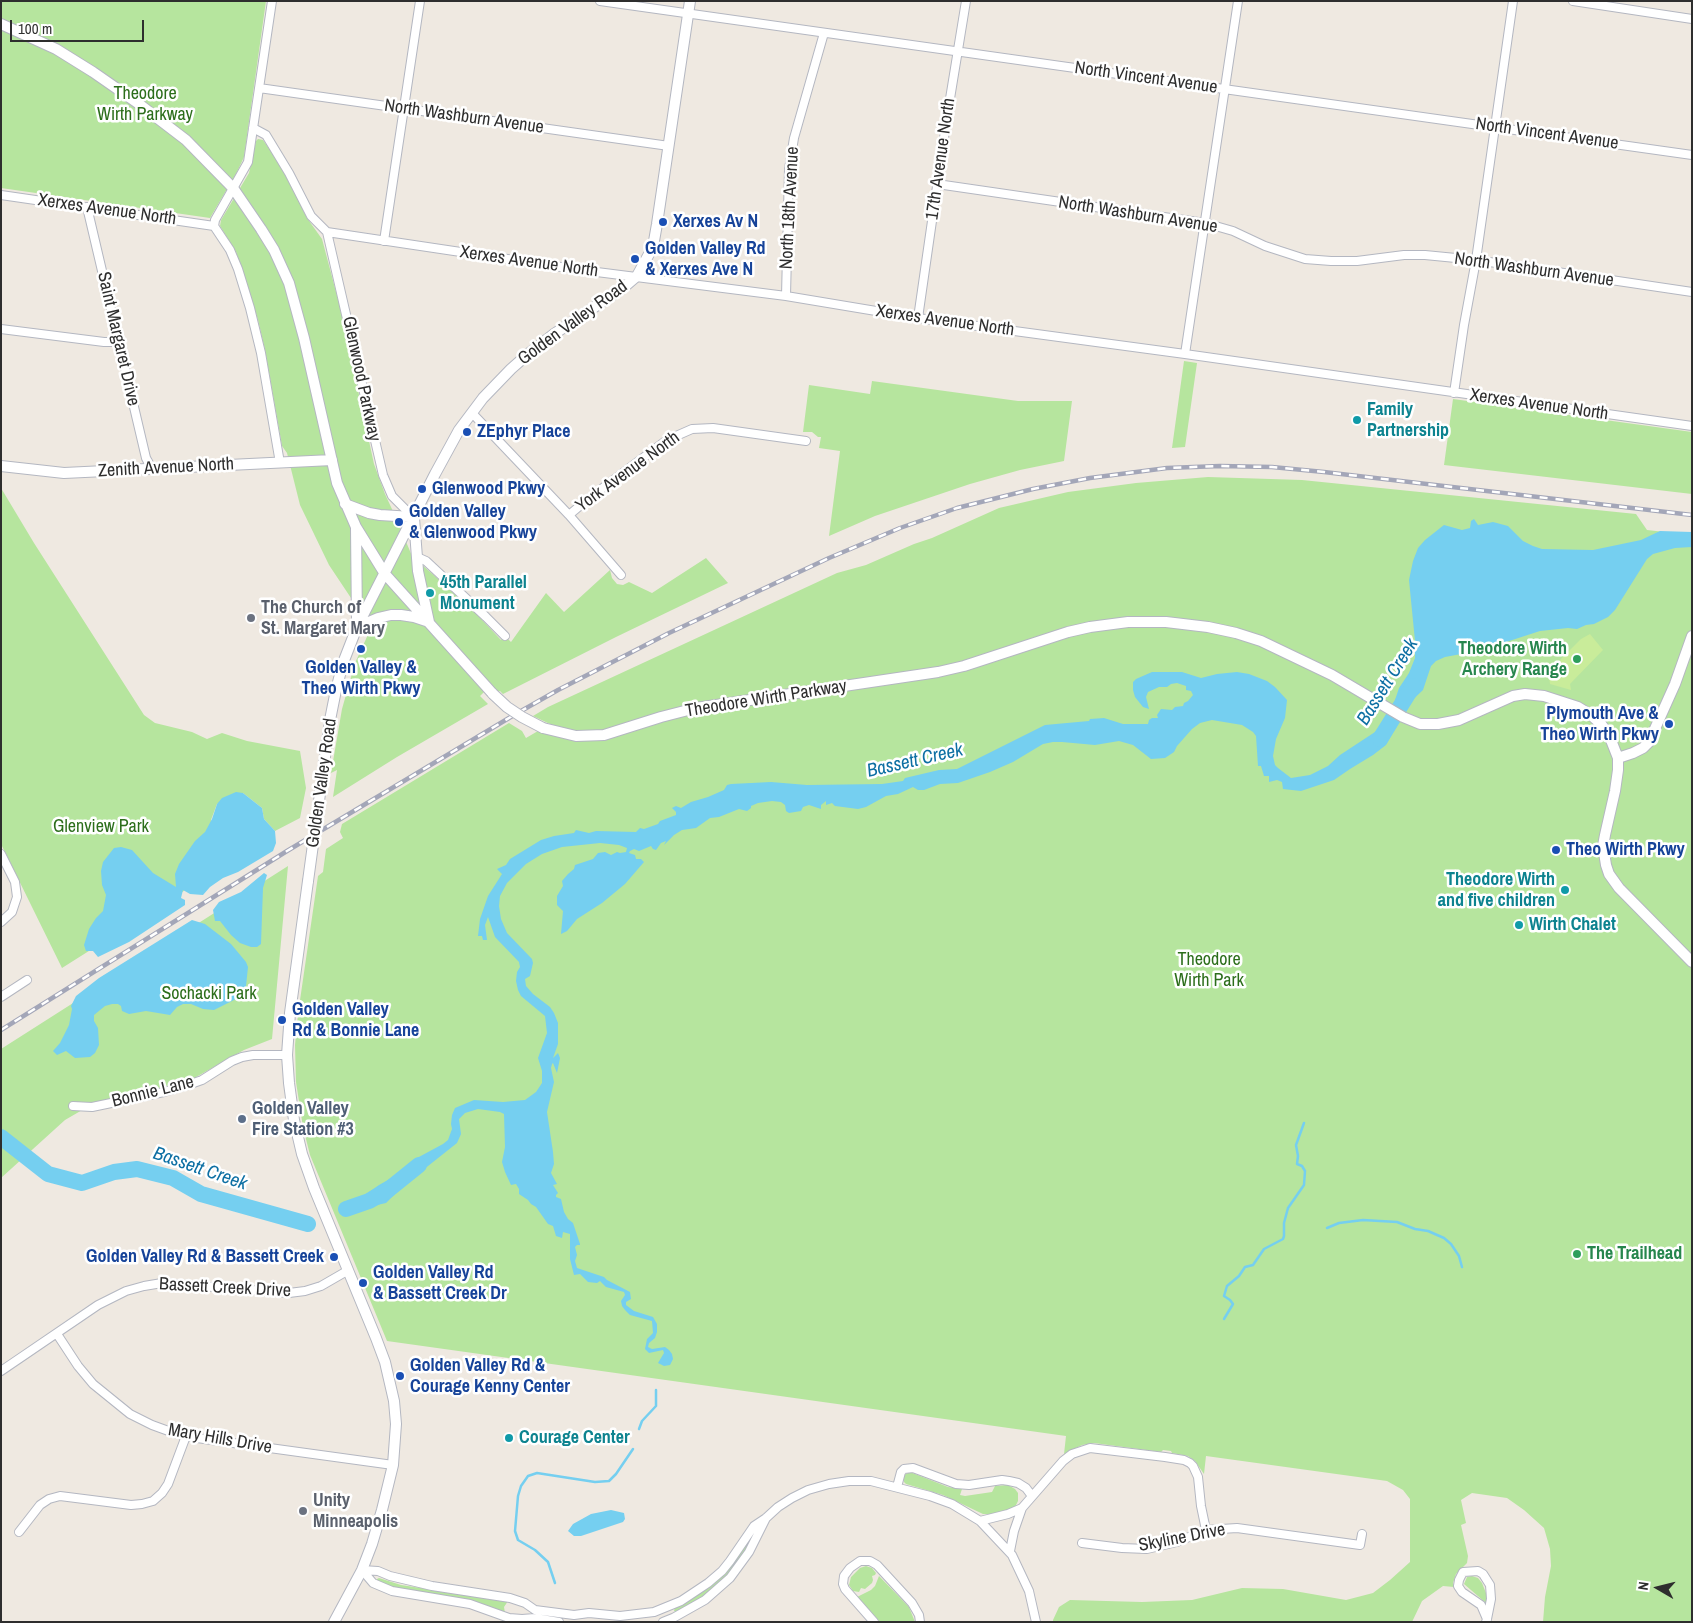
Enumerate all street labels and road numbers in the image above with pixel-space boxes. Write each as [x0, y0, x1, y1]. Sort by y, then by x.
street label: North Vincent Avenue [1073, 57, 1219, 99]
street label: North Washburn Avenue [383, 95, 545, 139]
street label: 17th Avenue North [922, 97, 960, 221]
street label: North Vincent Avenue [1474, 113, 1620, 155]
street label: North 18th Avenue [776, 146, 804, 270]
street label: Xerxes Avenue North [36, 190, 178, 230]
street label: North Washburn Avenue [1057, 192, 1219, 238]
street label: Xerxes Avenue North [458, 242, 600, 282]
street label: North Washburn Avenue [1453, 248, 1615, 292]
street label: Saint Margaret Drive [92, 270, 144, 408]
street label: Golden Valley Road [514, 276, 632, 370]
street label: Xerxes Avenue North [874, 301, 1016, 341]
street label: Glenwood Parkway [337, 315, 385, 443]
street label: Xerxes Avenue North [1468, 385, 1610, 425]
street label: York Avenue North [572, 427, 684, 517]
street label: Zenith Avenue North [98, 454, 234, 482]
street label: Theodore Wirth Parkway [684, 676, 848, 722]
street label: Golden Valley Road [302, 717, 342, 849]
street label: Bonnie Lane [110, 1071, 196, 1113]
street label: Bassett Creek Drive [158, 1274, 292, 1302]
street label: Mary Hills Drive [166, 1419, 274, 1459]
street label: Skyline Drive [1137, 1519, 1227, 1557]

